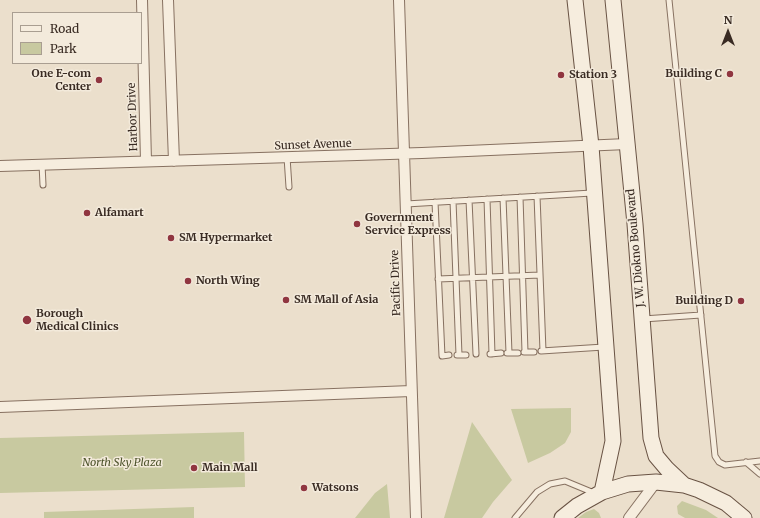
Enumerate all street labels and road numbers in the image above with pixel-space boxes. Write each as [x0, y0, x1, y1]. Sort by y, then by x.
street label: Harbor Drive [125, 82, 141, 152]
street label: Sunset Avenue [274, 137, 352, 153]
street label: J. W. Diokno Boulevard [624, 188, 648, 308]
street label: Pacific Drive [388, 250, 404, 316]

